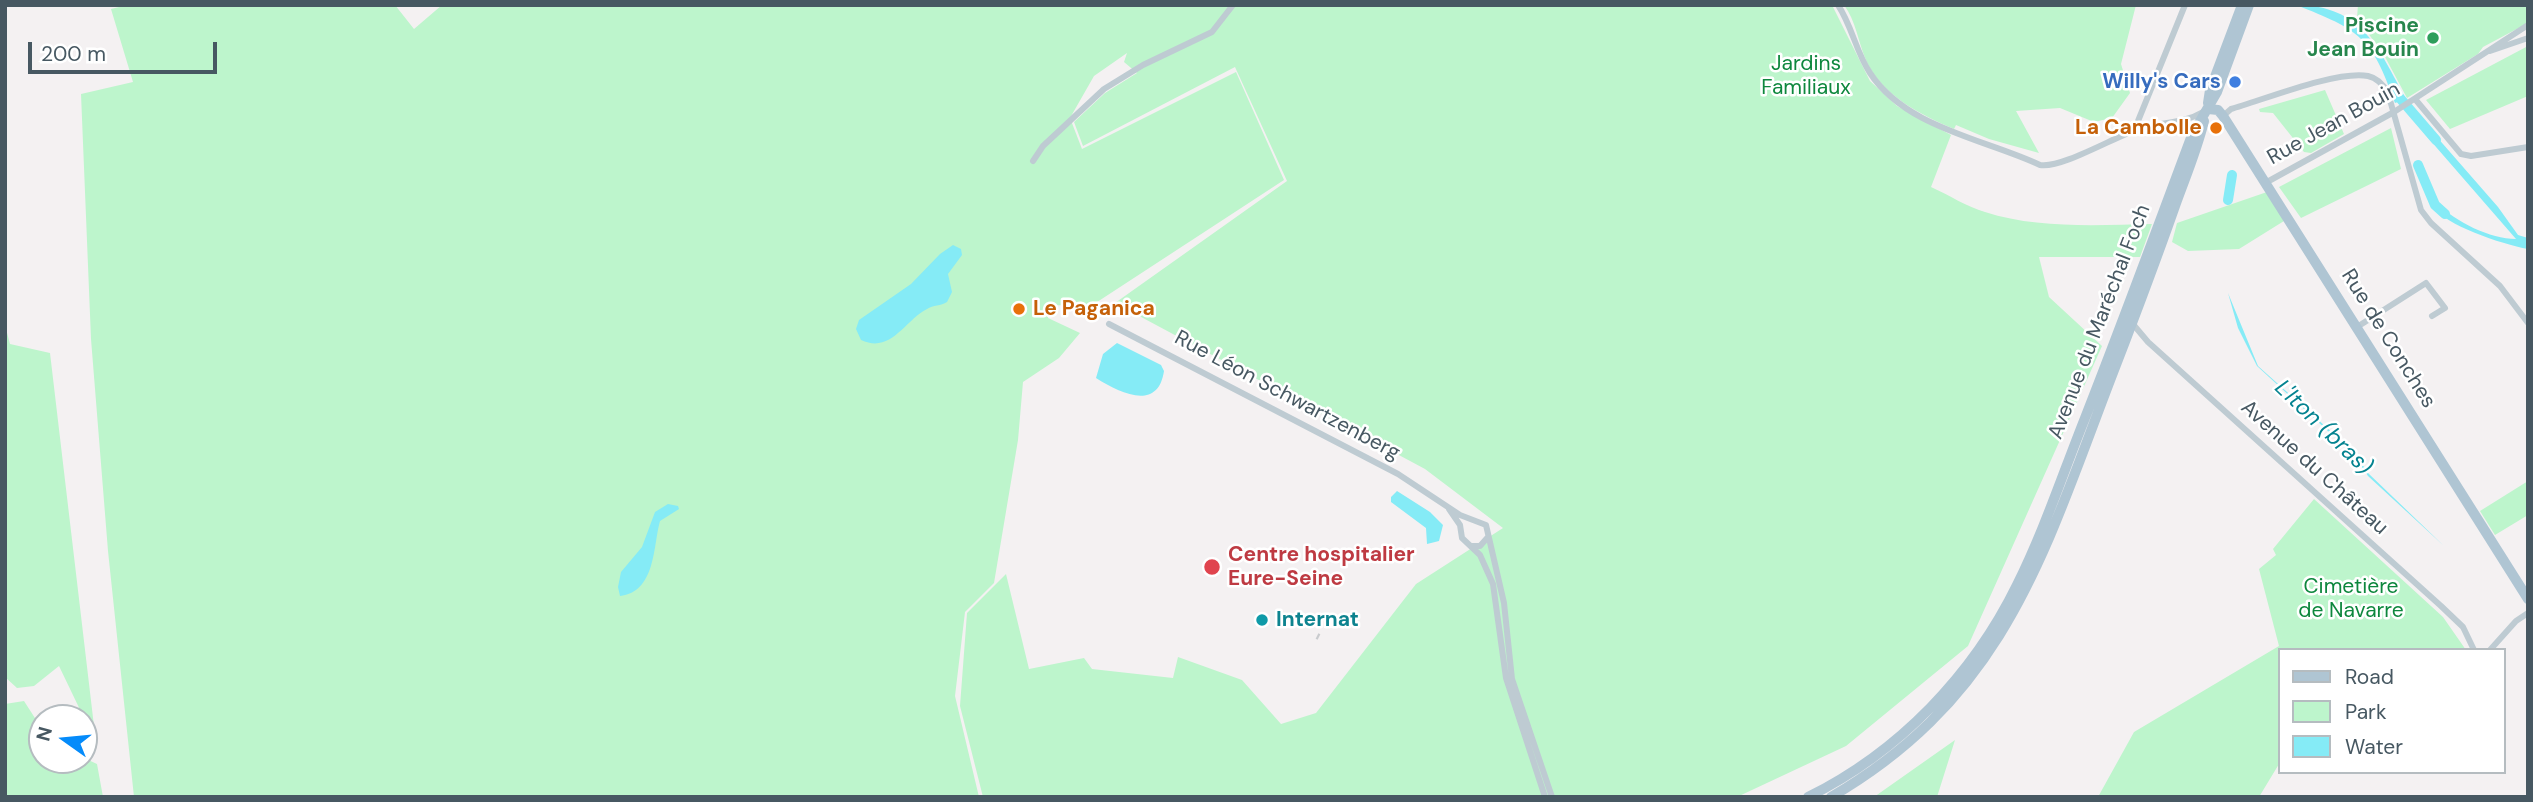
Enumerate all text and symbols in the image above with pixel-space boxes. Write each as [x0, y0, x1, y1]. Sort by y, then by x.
place label: Piscine Jean Bouin [2307, 13, 2419, 63]
scale bar [32, 28, 220, 72]
marker: Piscine Jean Bouin [2425, 30, 2441, 46]
text: 200 m [41, 40, 106, 68]
park label: Jardins Familiaux [1761, 51, 1851, 101]
place label: Willy's Cars [2102, 69, 2221, 95]
marker: Willy's Cars [2227, 74, 2243, 90]
street label: Rue Jean Bouin [2263, 77, 2405, 171]
place label: La Cambolle [2075, 115, 2202, 141]
marker: La Cambolle [2208, 120, 2224, 136]
street label: Avenue du Maréchal Foch [2044, 201, 2156, 443]
street label: Rue de Conches [2335, 265, 2441, 413]
place label: Le Paganica [1033, 296, 1155, 322]
marker: Le Paganica [1011, 301, 1027, 317]
street label: Rue Léon Schwartzenberg [1170, 326, 1404, 466]
water label: L'Iton (bras) [2268, 375, 2378, 481]
street label: Avenue du Château [2235, 395, 2393, 541]
place label: Centre hospitalier Eure-Seine [1228, 542, 1415, 592]
marker: Centre hospitalier Eure-Seine [1202, 557, 1222, 577]
park label: Cimetière de Navarre [2298, 574, 2404, 624]
place label: Internat [1276, 607, 1359, 633]
marker: Internat [1254, 612, 1270, 628]
legend [2278, 648, 2505, 774]
text: Road [2345, 663, 2394, 691]
text: Park [2345, 698, 2386, 726]
north arrow [28, 704, 98, 774]
text: N [30, 724, 58, 744]
text: Water [2345, 733, 2403, 761]

